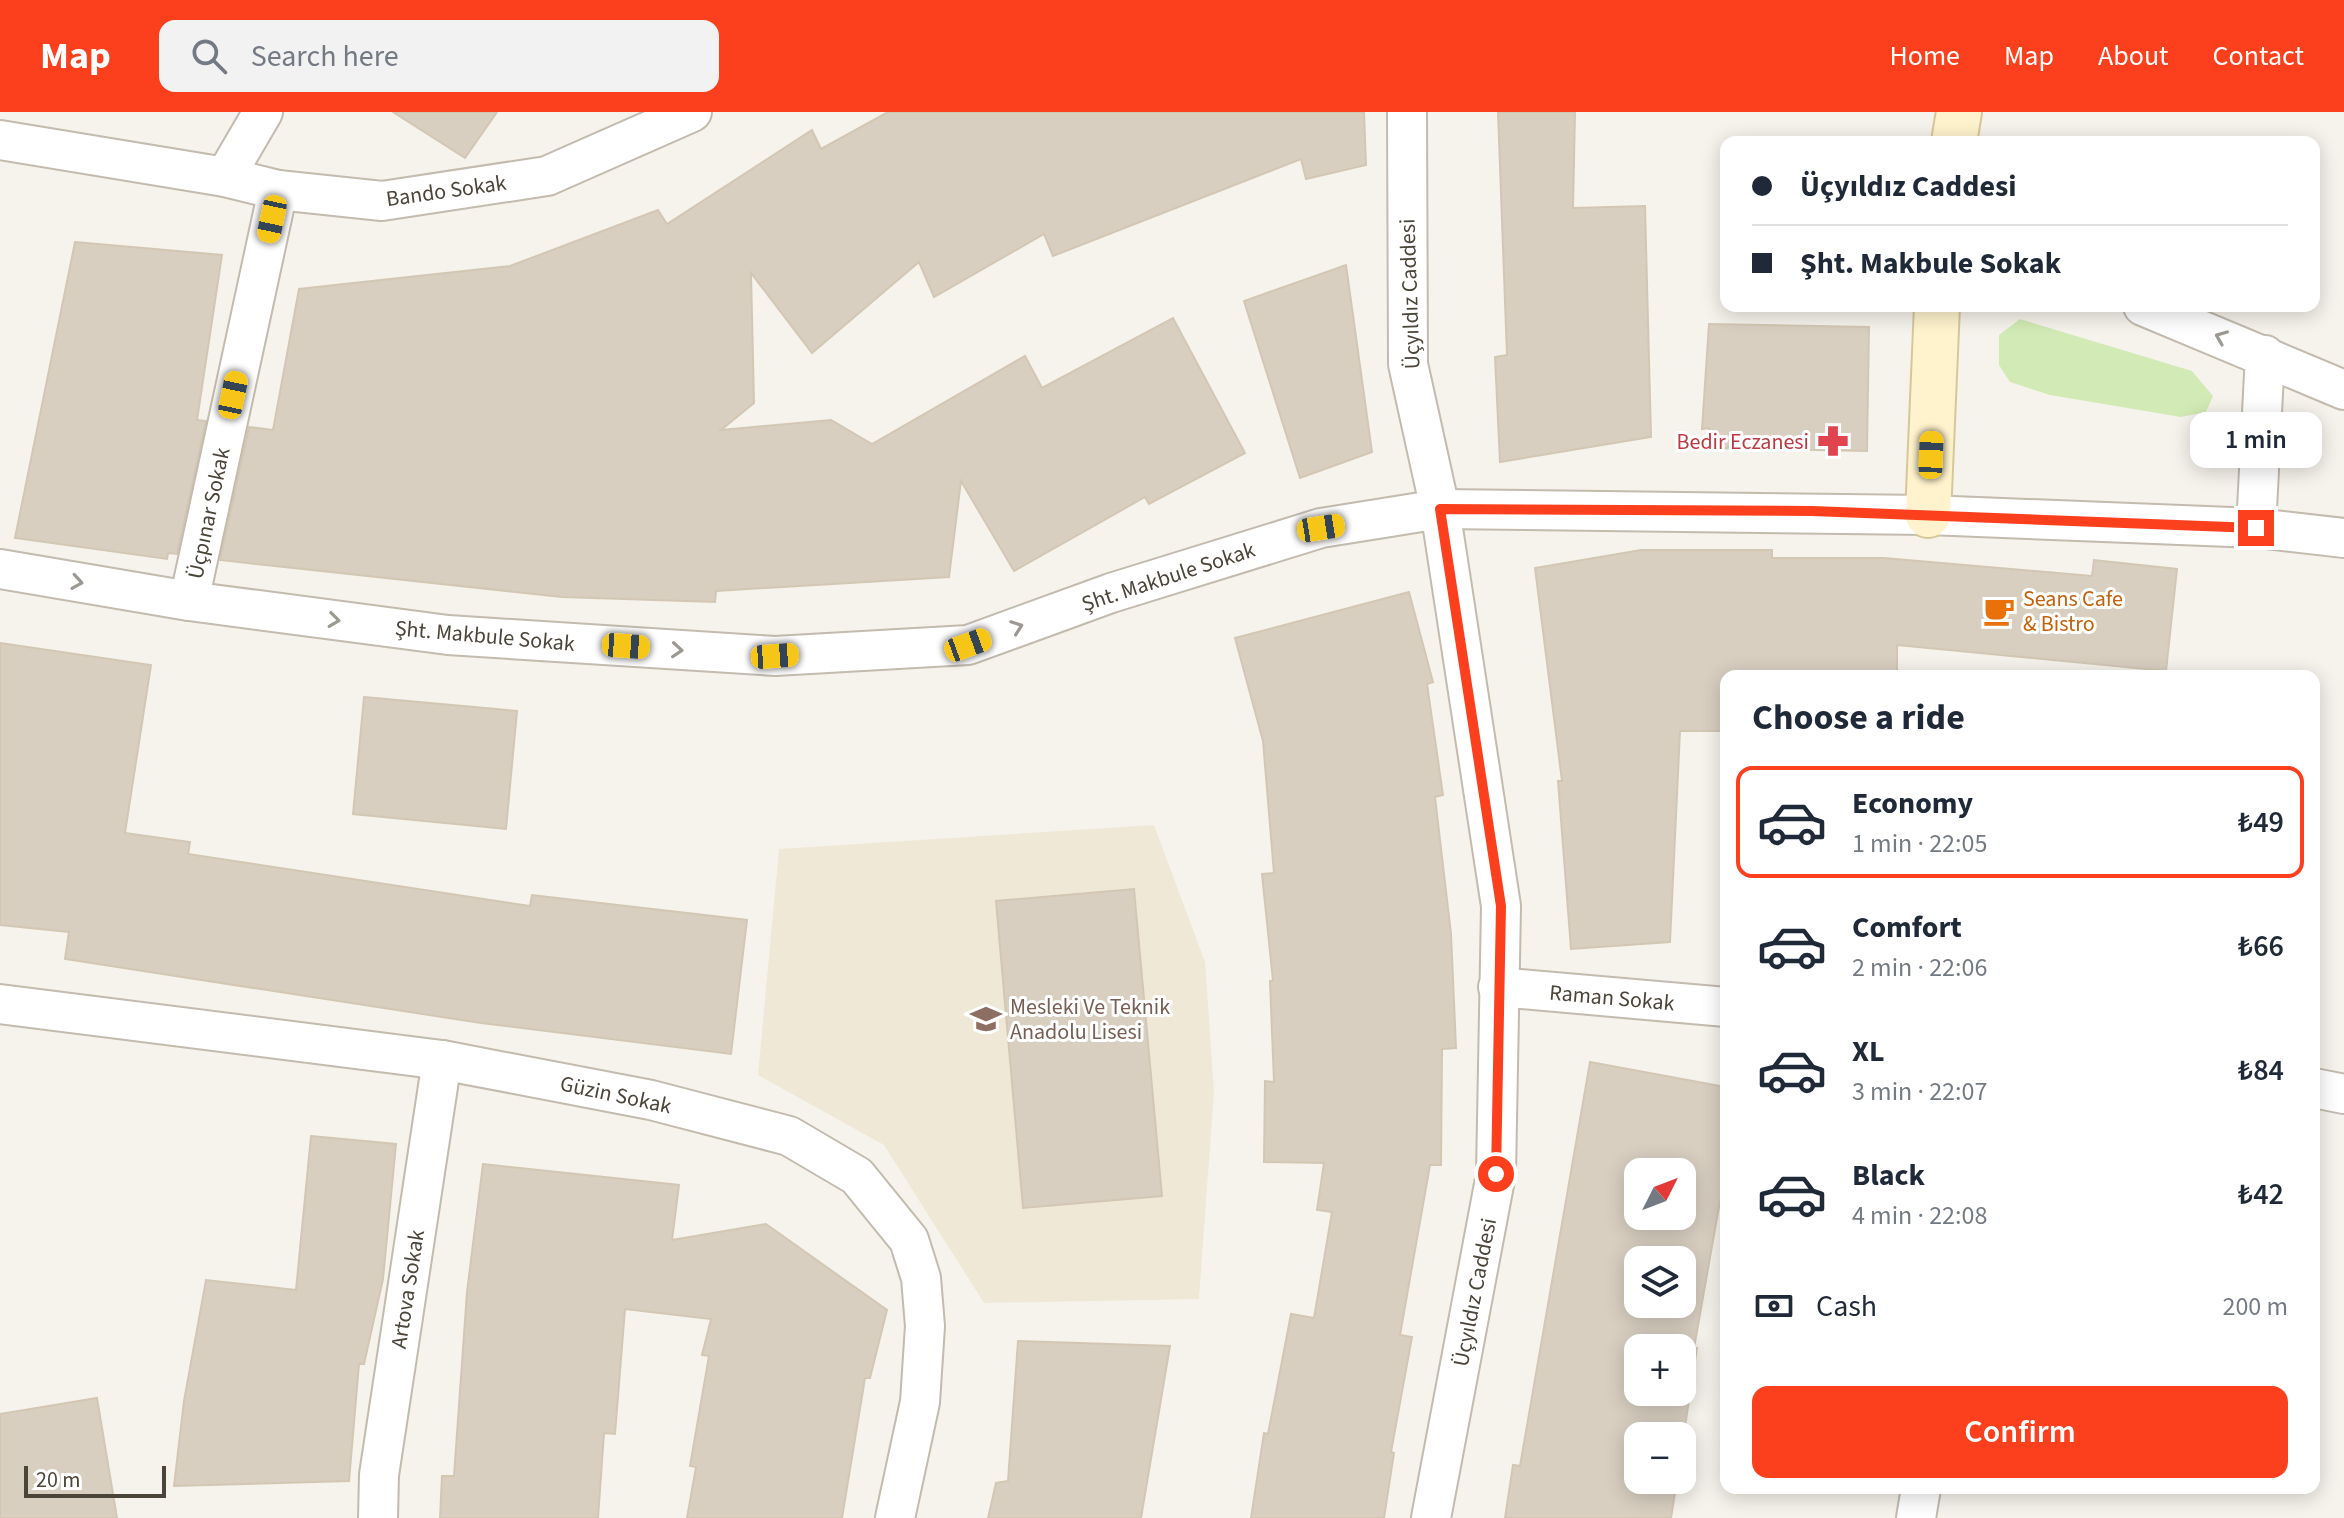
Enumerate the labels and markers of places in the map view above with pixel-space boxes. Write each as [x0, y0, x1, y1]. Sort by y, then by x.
pharmacy icon: Bedir Eczanesi [1816, 424, 1850, 458]
place label: Bedir Eczanesi [1677, 426, 1809, 458]
place label: Seans Cafe & Bistro [2023, 583, 2123, 640]
cafe icon: Seans Cafe & Bistro [1982, 594, 2016, 628]
place label: Mesleki Ve Teknik Anadolu Lisesi [1010, 991, 1170, 1048]
school or university icon: Mesleki Ve Teknik Anadolu Lisesi [969, 1002, 1003, 1036]

